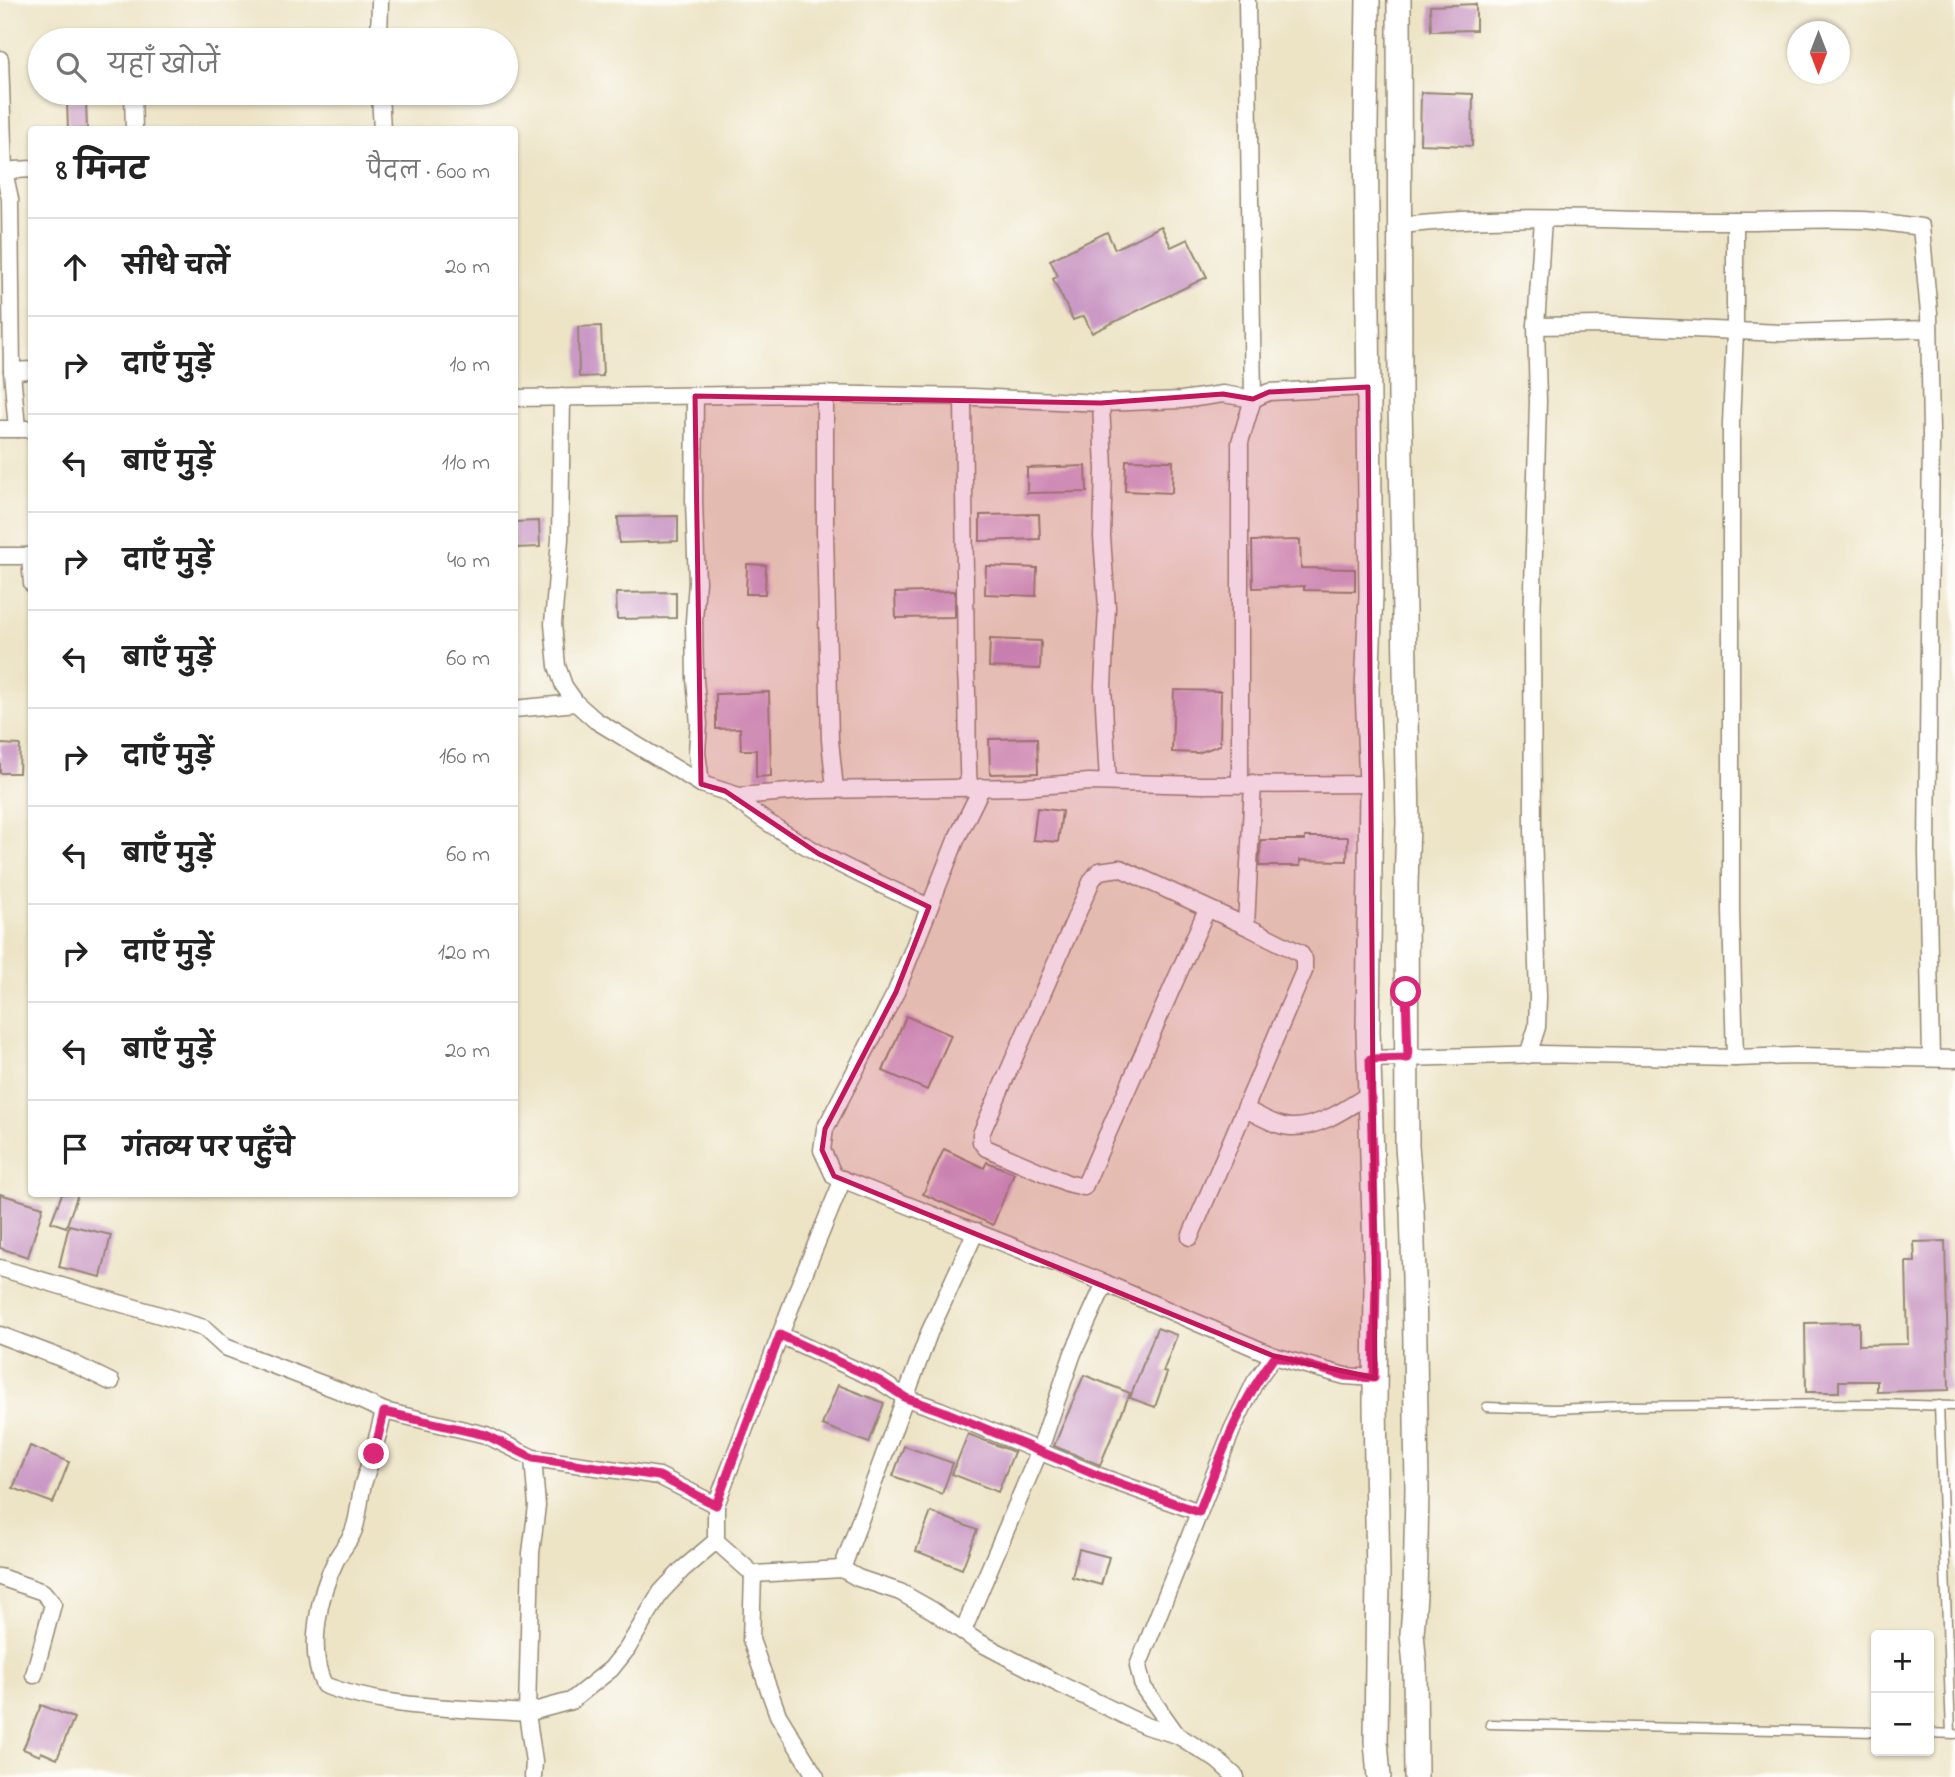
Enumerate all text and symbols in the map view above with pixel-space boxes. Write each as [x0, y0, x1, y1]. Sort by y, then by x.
north arrow [1787, 21, 1850, 84]
search box [28, 28, 518, 105]
icon: search [52, 48, 90, 86]
text: यहाँ खोजें [108, 48, 220, 86]
text: 8 मिनट [56, 150, 148, 194]
text: पैदल · 600 m [367, 156, 490, 189]
icon: ahead [56, 248, 94, 286]
text: सीधे चलें [123, 249, 229, 287]
text: 20 m [445, 251, 490, 284]
icon: right [56, 346, 94, 384]
text: दाएँ मुड़ें [123, 347, 213, 385]
text: 10 m [449, 349, 490, 382]
icon: left [56, 444, 94, 482]
text: बाएँ मुड़ें [123, 445, 214, 483]
text: 110 m [442, 447, 490, 480]
icon: right [56, 542, 94, 580]
text: दाएँ मुड़ें [123, 543, 213, 581]
text: 40 m [447, 545, 490, 578]
icon: left [56, 640, 94, 678]
text: बाएँ मुड़ें [123, 641, 214, 679]
text: 60 m [446, 643, 490, 676]
icon: right [56, 738, 94, 776]
text: दाएँ मुड़ें [123, 739, 213, 777]
text: 160 m [439, 741, 490, 774]
icon: left [56, 836, 94, 874]
text: बाएँ मुड़ें [123, 837, 214, 875]
text: 60 m [446, 839, 490, 872]
icon: right [56, 934, 94, 972]
text: दाएँ मुड़ें [123, 935, 213, 973]
text: 120 m [438, 937, 490, 970]
route start [1390, 976, 1421, 1007]
icon: left [56, 1032, 94, 1070]
text: बाएँ मुड़ें [123, 1033, 214, 1071]
text: 20 m [445, 1035, 490, 1068]
icon: arrive [56, 1130, 94, 1168]
text: गंतव्य पर पहुँचे [123, 1131, 294, 1169]
route end [358, 1438, 389, 1469]
map controls [1871, 1630, 1934, 1756]
button: + [1871, 1630, 1934, 1693]
button: − [1871, 1693, 1934, 1756]

